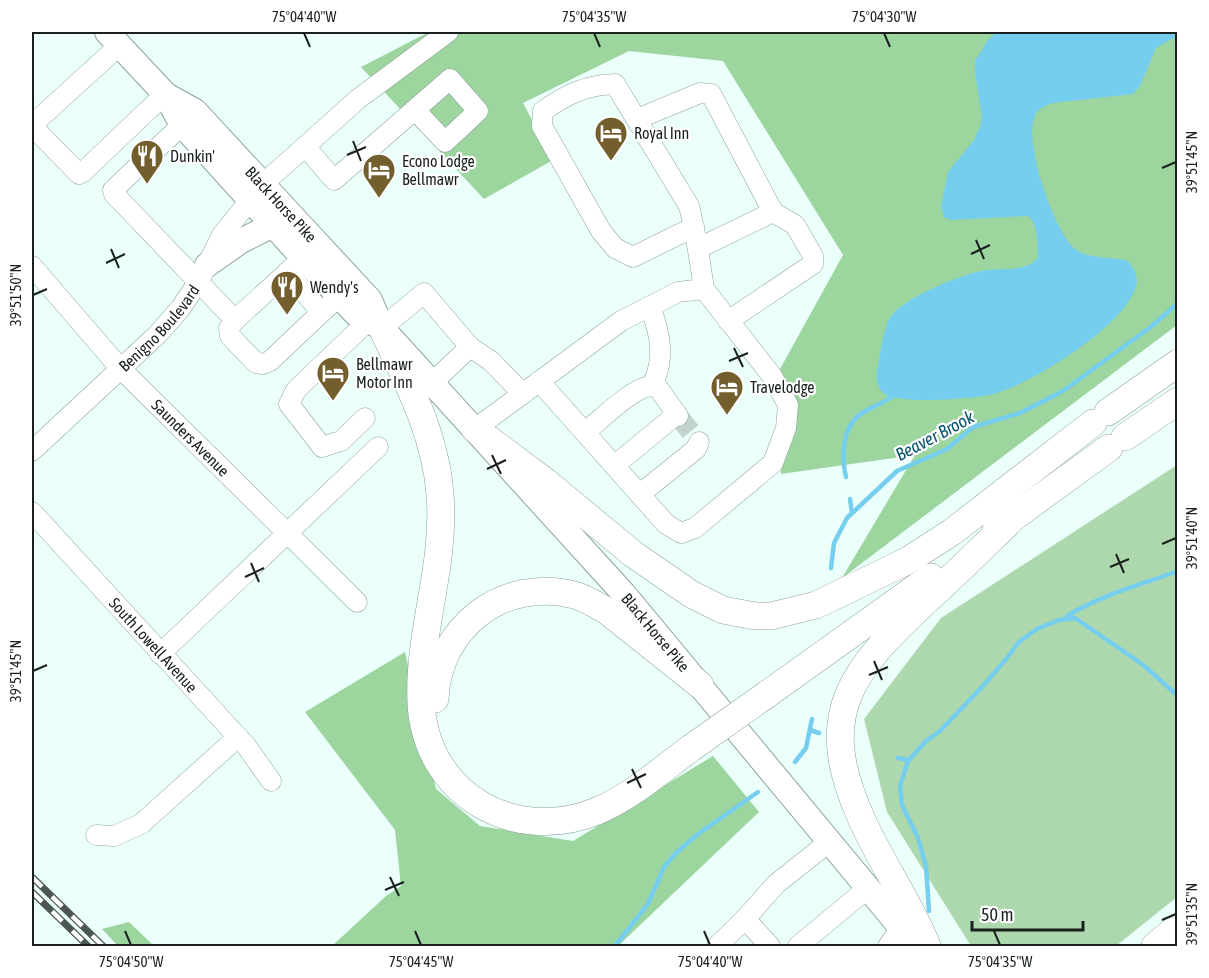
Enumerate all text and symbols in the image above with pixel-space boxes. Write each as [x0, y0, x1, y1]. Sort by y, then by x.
text: 75°04'40"W [272, 8, 336, 25]
text: 75°04'35"W [562, 8, 626, 25]
text: 75°04'30"W [852, 8, 916, 25]
hotel icon: Royal Inn [593, 115, 629, 162]
place label: Royal Inn [634, 124, 689, 143]
text: 39°51'45"N [1183, 131, 1200, 193]
restaurant icon: Dunkin' [129, 138, 165, 185]
place label: Dunkin' [170, 147, 215, 165]
hotel icon: Econo Lodge Bellmawr [361, 152, 397, 199]
place label: Econo Lodge Bellmawr [402, 152, 475, 188]
street label: Black Horse Pike [242, 163, 321, 246]
text: 39°51'50"N [7, 264, 24, 326]
restaurant icon: Wendy's [269, 269, 305, 316]
place label: Wendy's [310, 278, 359, 297]
street label: Benigno Boulevard [115, 281, 203, 375]
hotel icon: Bellmawr Motor Inn [315, 355, 351, 402]
place label: Bellmawr Motor Inn [356, 355, 413, 391]
hotel icon: Travelodge [709, 369, 745, 416]
place label: Travelodge [750, 378, 815, 397]
street label: Saunders Avenue [148, 396, 233, 480]
water label: Beaver Brook [892, 406, 979, 465]
text: 39°51'40"N [1183, 507, 1200, 569]
street label: Black Horse Pike [618, 589, 693, 675]
street label: South Lowell Avenue [106, 594, 201, 696]
text: 39°51'45"N [7, 640, 24, 702]
text: 39°51'35"N [1183, 883, 1200, 945]
scale bar [972, 894, 1083, 932]
text: 50 m [981, 904, 1013, 925]
text: 75°04'50"W [99, 953, 163, 970]
text: 75°04'45"W [389, 953, 453, 970]
text: 75°04'40"W [678, 953, 742, 970]
text: 75°04'35"W [968, 953, 1032, 970]

